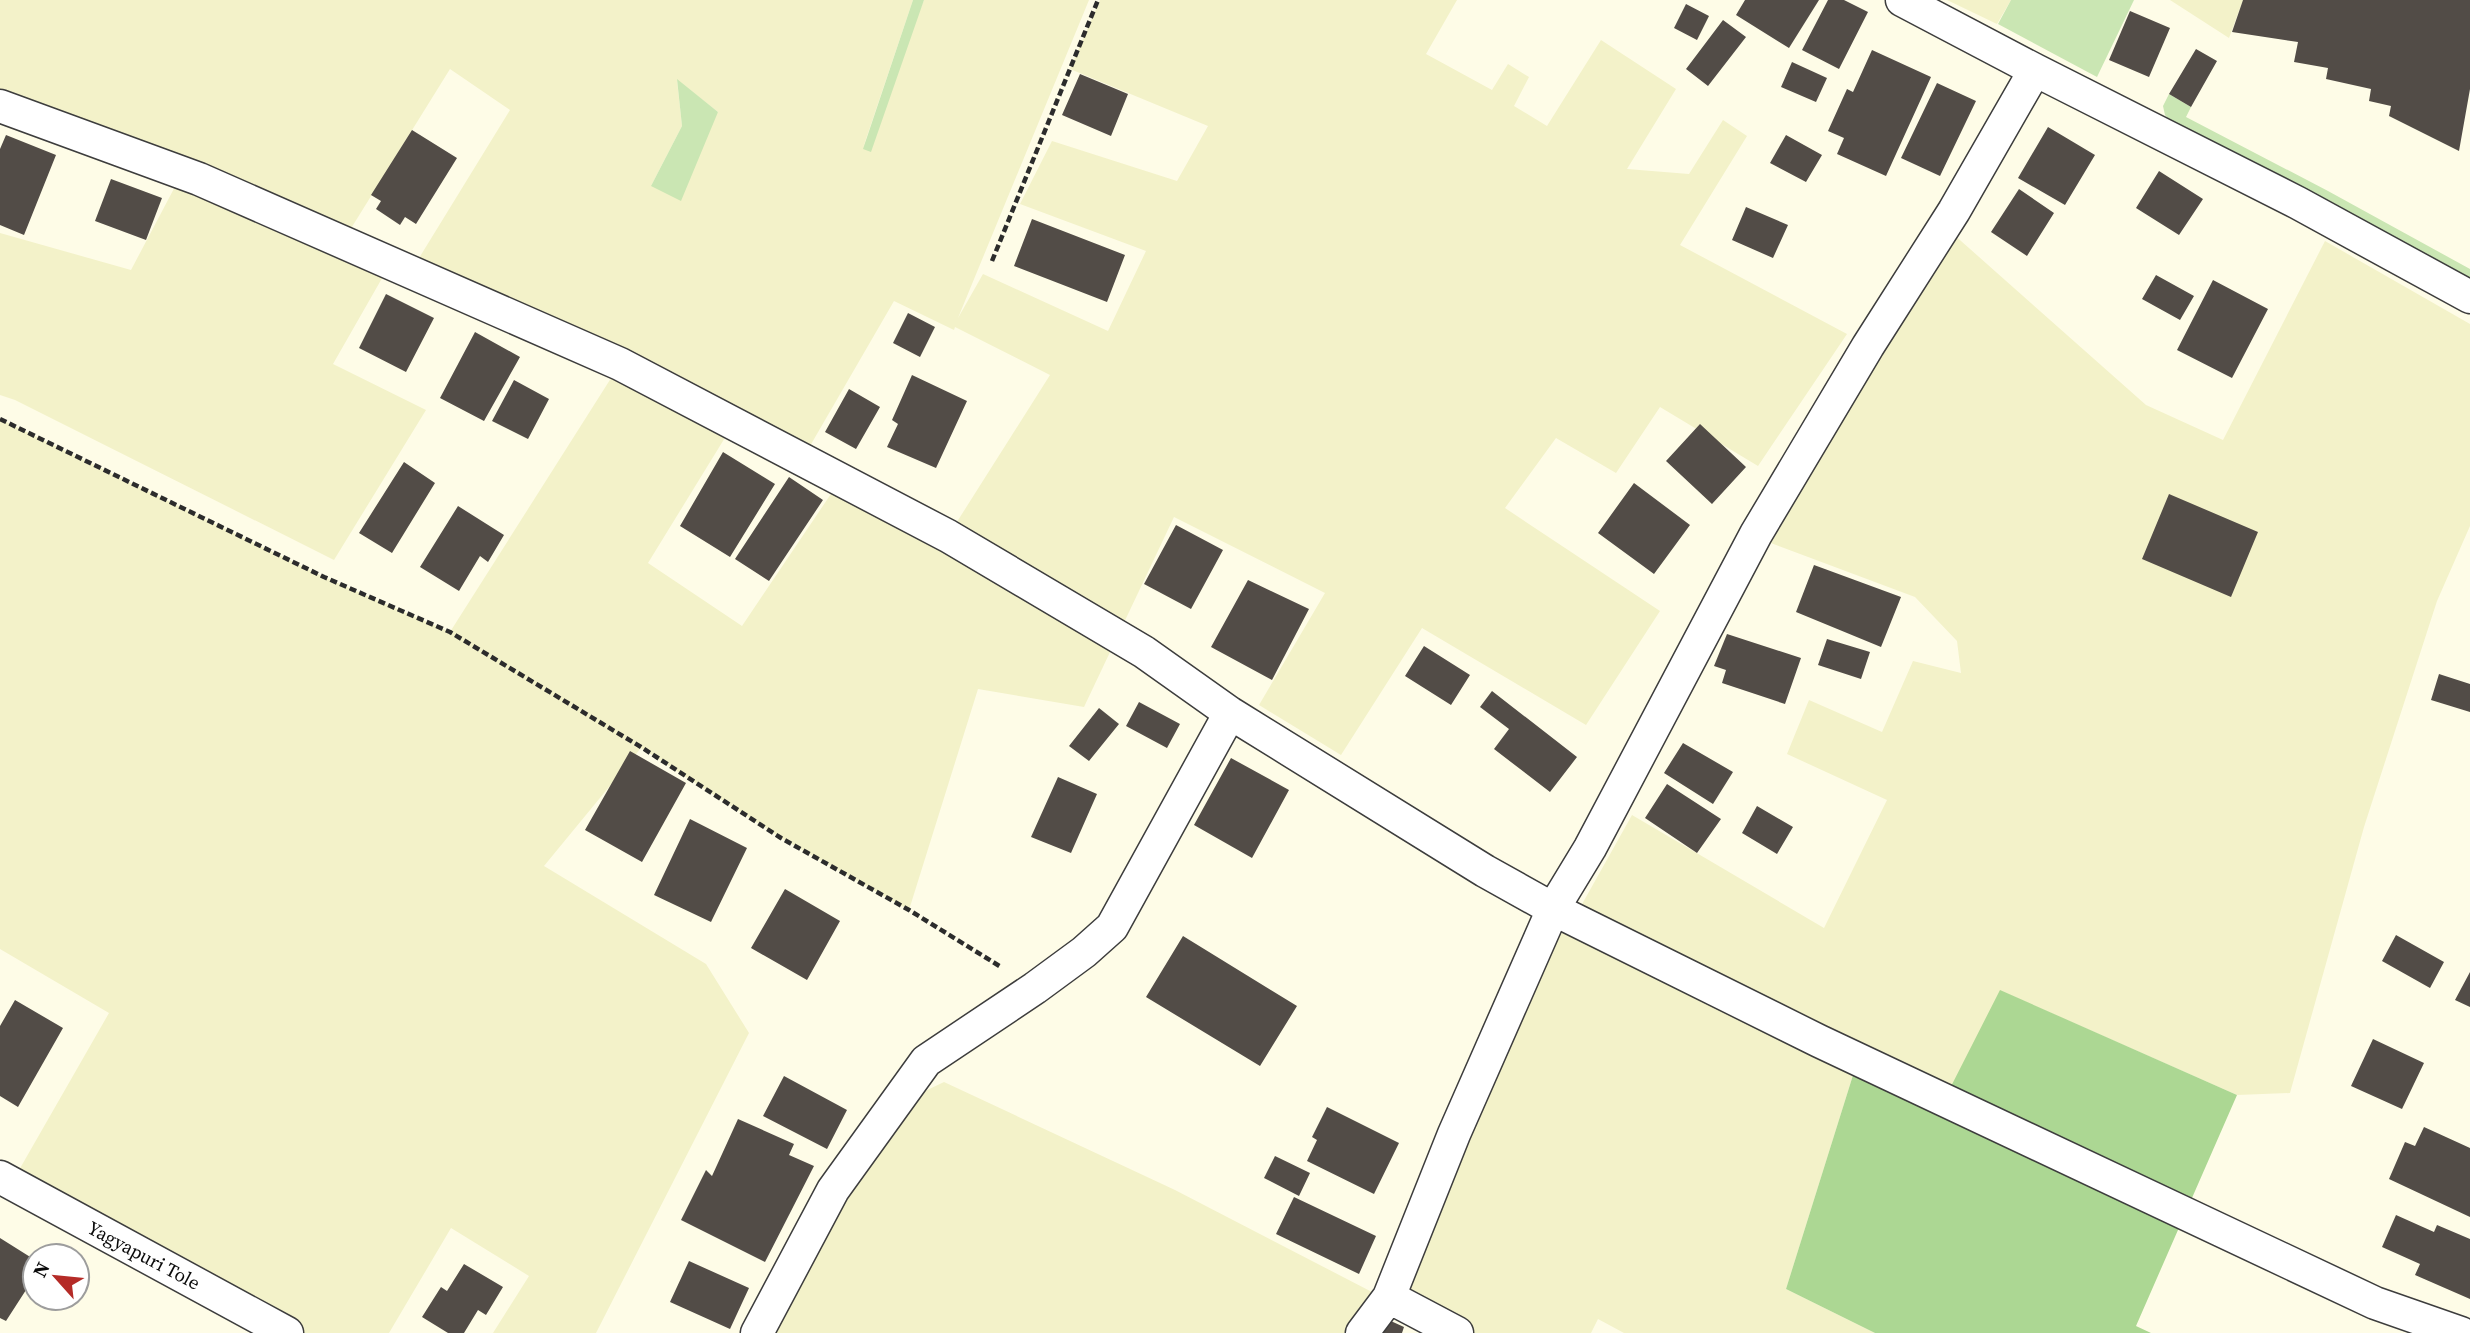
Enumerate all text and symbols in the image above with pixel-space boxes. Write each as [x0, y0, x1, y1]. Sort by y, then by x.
street label: Yagyapuri Tole [83, 1214, 205, 1296]
north arrow [21, 1242, 91, 1312]
text: N [26, 1257, 56, 1281]

